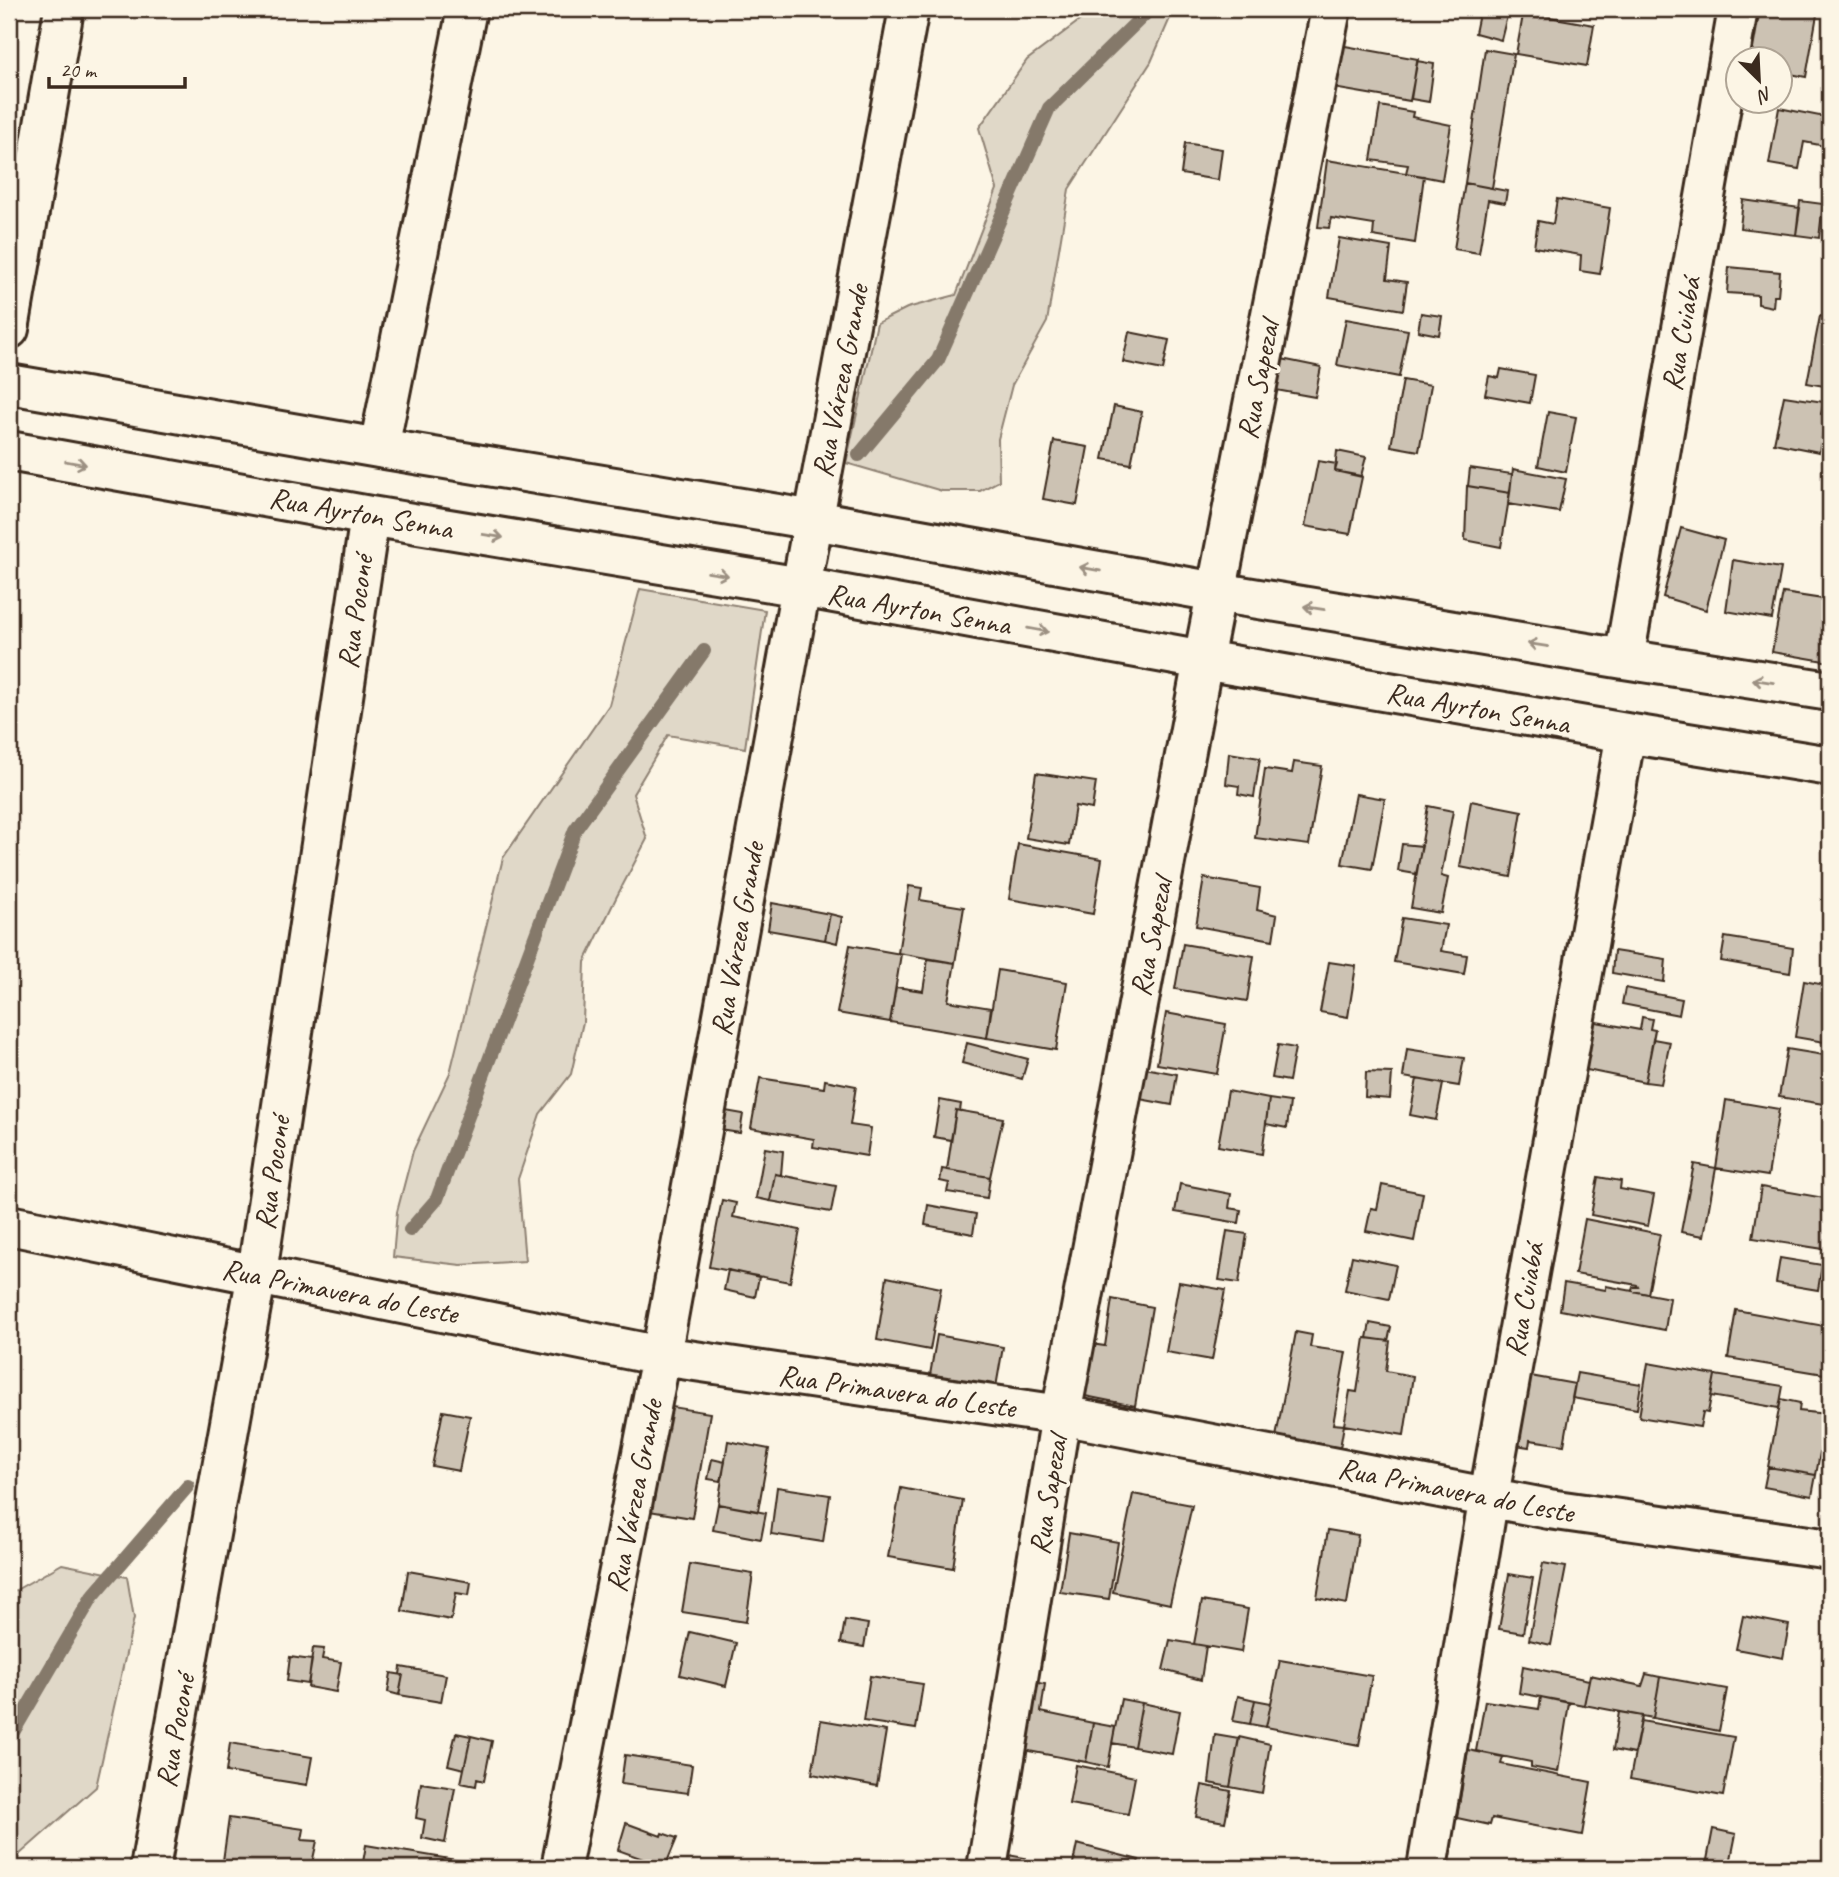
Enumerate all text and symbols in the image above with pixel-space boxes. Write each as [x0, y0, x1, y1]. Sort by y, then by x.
scale bar [49, 46, 186, 90]
north arrow [1724, 46, 1794, 116]
text: 20 m [60, 57, 98, 83]
text: N [1752, 81, 1776, 109]
street label: Rua Cuiabá [1652, 271, 1710, 394]
street label: Rua Várzea Grande [803, 279, 878, 481]
street label: Rua Sapezal [1228, 313, 1289, 443]
one-way arrow [64, 457, 87, 470]
street label: Rua Ayrton Senna [266, 478, 458, 548]
one-way arrow [481, 530, 504, 543]
street label: Rua Poconé [328, 549, 382, 671]
one-way arrow [1079, 562, 1101, 575]
one-way arrow [706, 568, 728, 581]
street label: Rua Ayrton Senna [824, 574, 1016, 644]
one-way arrow [1303, 601, 1326, 614]
one-way arrow [1026, 624, 1049, 637]
one-way arrow [1527, 638, 1550, 651]
street label: Rua Ayrton Senna [1383, 673, 1575, 743]
one-way arrow [1752, 674, 1775, 687]
street label: Rua Várzea Grande [701, 837, 773, 1039]
street label: Rua Sapezal [1121, 870, 1182, 1000]
street label: Rua Poconé [245, 1110, 299, 1232]
street label: Rua Cuiabá [1495, 1237, 1553, 1360]
street label: Rua Primavera do Leste [219, 1250, 463, 1333]
street label: Rua Primavera do Leste [776, 1356, 1020, 1427]
street label: Rua Várzea Grande [597, 1394, 672, 1596]
street label: Rua Sapezal [1020, 1428, 1077, 1557]
street label: Rua Primavera do Leste [1335, 1449, 1579, 1532]
street label: Rua Poconé [146, 1667, 204, 1791]

